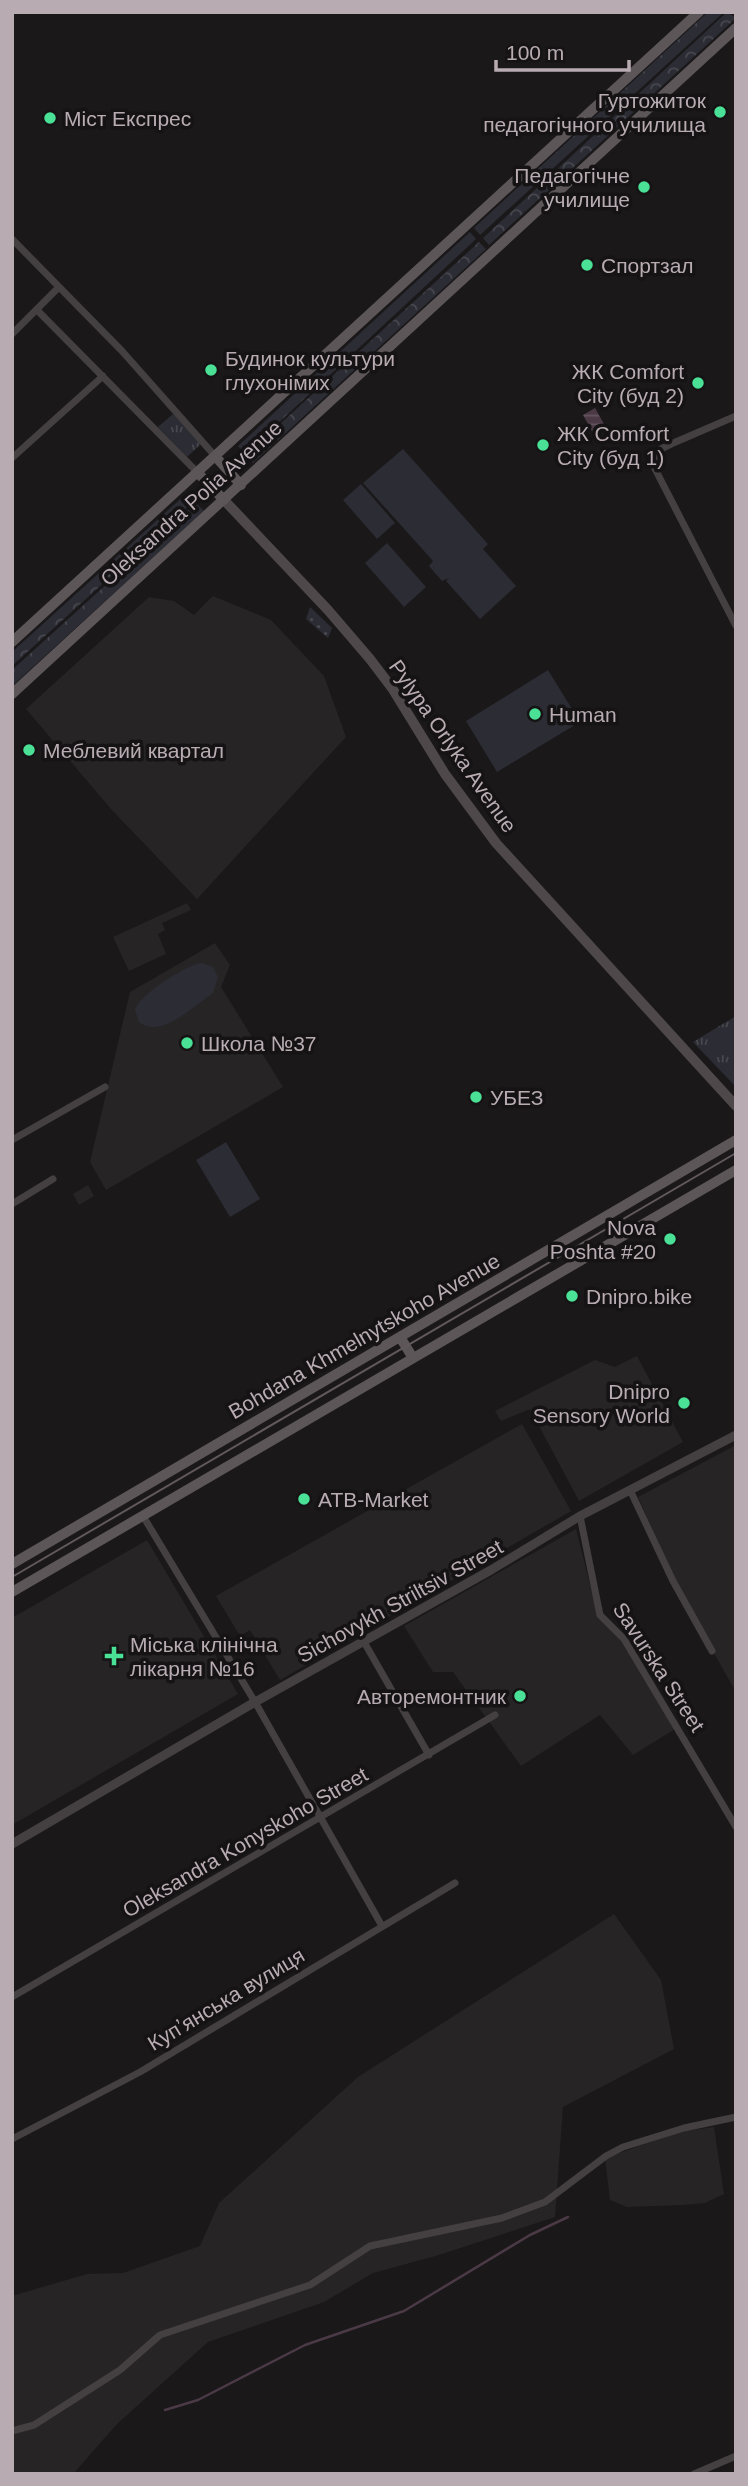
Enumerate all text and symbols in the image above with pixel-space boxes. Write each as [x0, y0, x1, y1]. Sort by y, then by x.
scale bar [496, 28, 629, 72]
text: 100 m [506, 41, 564, 64]
place label: Гуртожиток педагогічного училища [483, 89, 707, 136]
marker: Гуртожиток педагогічного училища [712, 104, 728, 120]
place label: Міст Експрес [64, 107, 191, 130]
marker: Міст Експрес [42, 110, 58, 126]
place label: Педагогічне училище [514, 164, 630, 211]
marker: Педагогічне училище [636, 179, 652, 195]
place label: Спортзал [601, 254, 694, 277]
marker: Спортзал [579, 257, 595, 273]
place label: Будинок культури глухонімих [225, 347, 395, 394]
place label: ЖК Comfort City (буд 2) [572, 360, 684, 407]
marker: Будинок культури глухонімих [203, 362, 219, 378]
marker: ЖК Comfort City (буд 2) [690, 375, 706, 391]
street label: Oleksandra Polia Avenue [96, 416, 286, 590]
place label: ЖК Comfort City (буд 1) [557, 422, 669, 469]
marker: ЖК Comfort City (буд 1) [535, 437, 551, 453]
street label: Pylypa Orlyka Avenue [385, 655, 521, 837]
place label: Human [549, 703, 617, 726]
marker: Human [527, 706, 543, 722]
place label: Меблевий квартал [43, 739, 224, 762]
marker: Меблевий квартал [21, 742, 37, 758]
place label: Школа №37 [201, 1032, 317, 1055]
marker: Школа №37 [179, 1035, 195, 1051]
place label: УБЕЗ [490, 1086, 543, 1109]
marker: УБЕЗ [468, 1089, 484, 1105]
place label: Nova Poshta #20 [550, 1216, 656, 1263]
marker: Nova Poshta #20 [662, 1231, 678, 1247]
street label: Bohdana Khmelnytskoho Avenue [224, 1249, 504, 1423]
place label: Dnipro.bike [586, 1285, 692, 1308]
marker: Dnipro.bike [564, 1288, 580, 1304]
place label: Dnipro Sensory World [533, 1380, 670, 1427]
marker: Dnipro Sensory World [676, 1395, 692, 1411]
place label: ATB-Market [318, 1488, 429, 1511]
marker: ATB-Market [296, 1491, 312, 1507]
street label: Sichovykh Striltsiv Street [293, 1535, 507, 1667]
street label: Savurska Street [609, 1598, 709, 1736]
place label: Міська клінічна лікарня №16 [130, 1633, 278, 1680]
marker: Міська клінічна лікарня №16 [104, 1646, 124, 1666]
place label: Авторемонтник [357, 1685, 507, 1708]
marker: Авторемонтник [512, 1688, 528, 1704]
street label: Oleksandra Konyskoho Street [118, 1762, 372, 1922]
street label: Купʼянська вулиця [144, 1943, 308, 2055]

